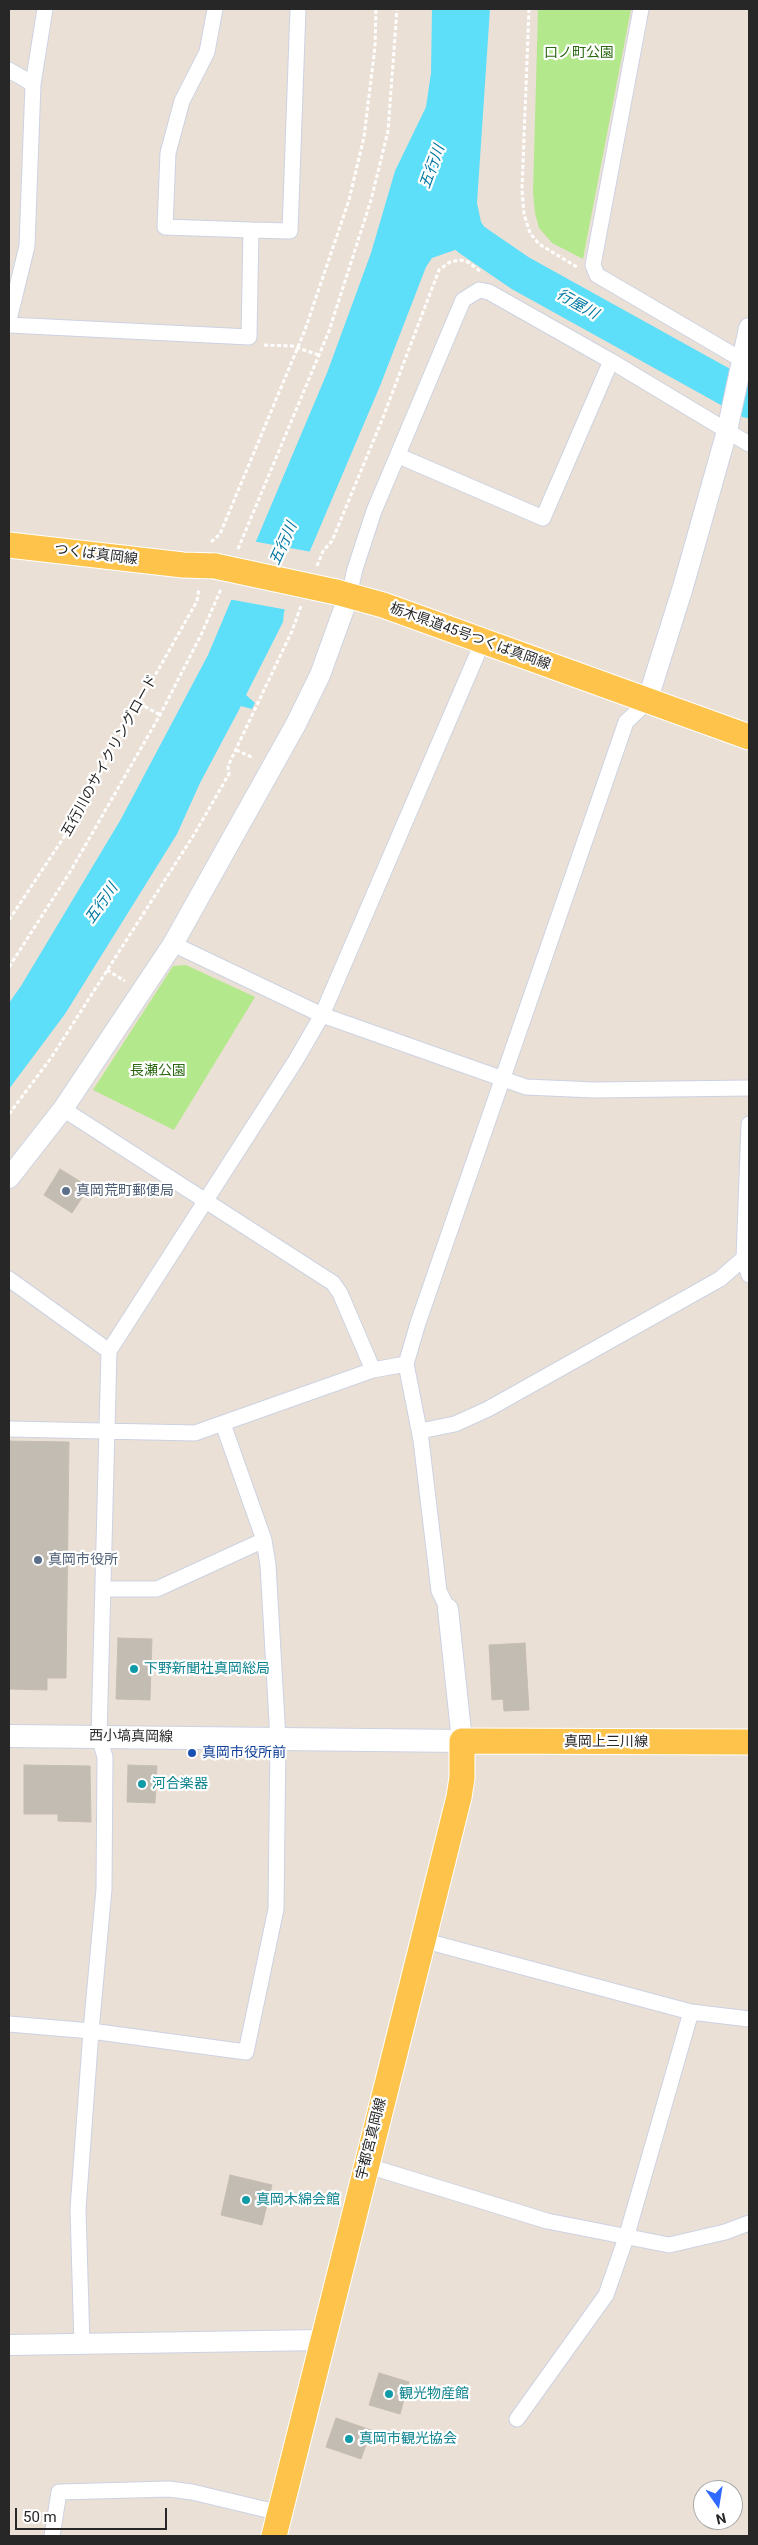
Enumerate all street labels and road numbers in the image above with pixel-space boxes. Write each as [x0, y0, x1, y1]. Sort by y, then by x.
street label: つくば真岡線 [53, 542, 139, 568]
street label: 栃木県道45号つくば真岡線 [387, 600, 553, 674]
street label: 五行川のサイクリングロード [59, 672, 161, 840]
street label: 西小塙真岡線 [89, 1728, 173, 1746]
street label: 真岡上三川線 [564, 1734, 648, 1750]
street label: 宇都宮真岡線 [354, 2096, 390, 2182]

